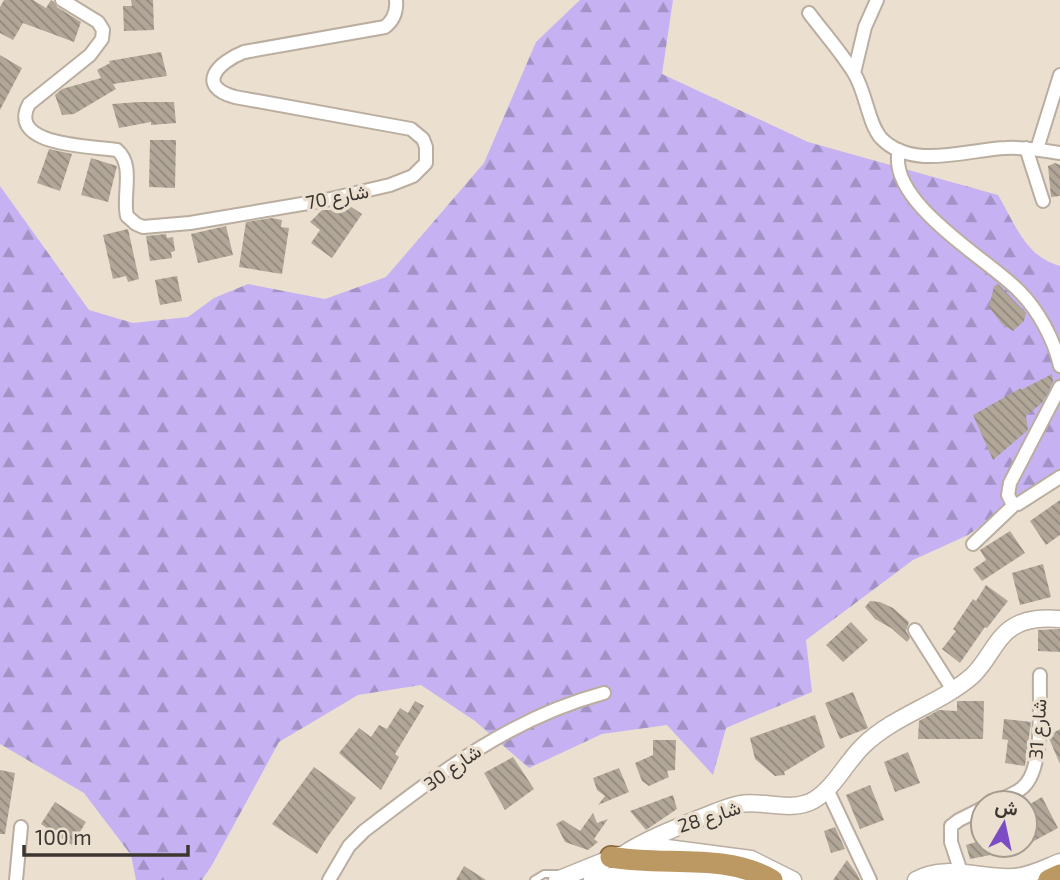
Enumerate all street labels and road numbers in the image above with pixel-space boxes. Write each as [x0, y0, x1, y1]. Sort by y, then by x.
street label: شارع 70 [304, 179, 371, 215]
street label: شارع 31 [1023, 698, 1053, 760]
street label: شارع 30 [419, 739, 486, 797]
street label: شارع 28 [675, 795, 744, 839]

